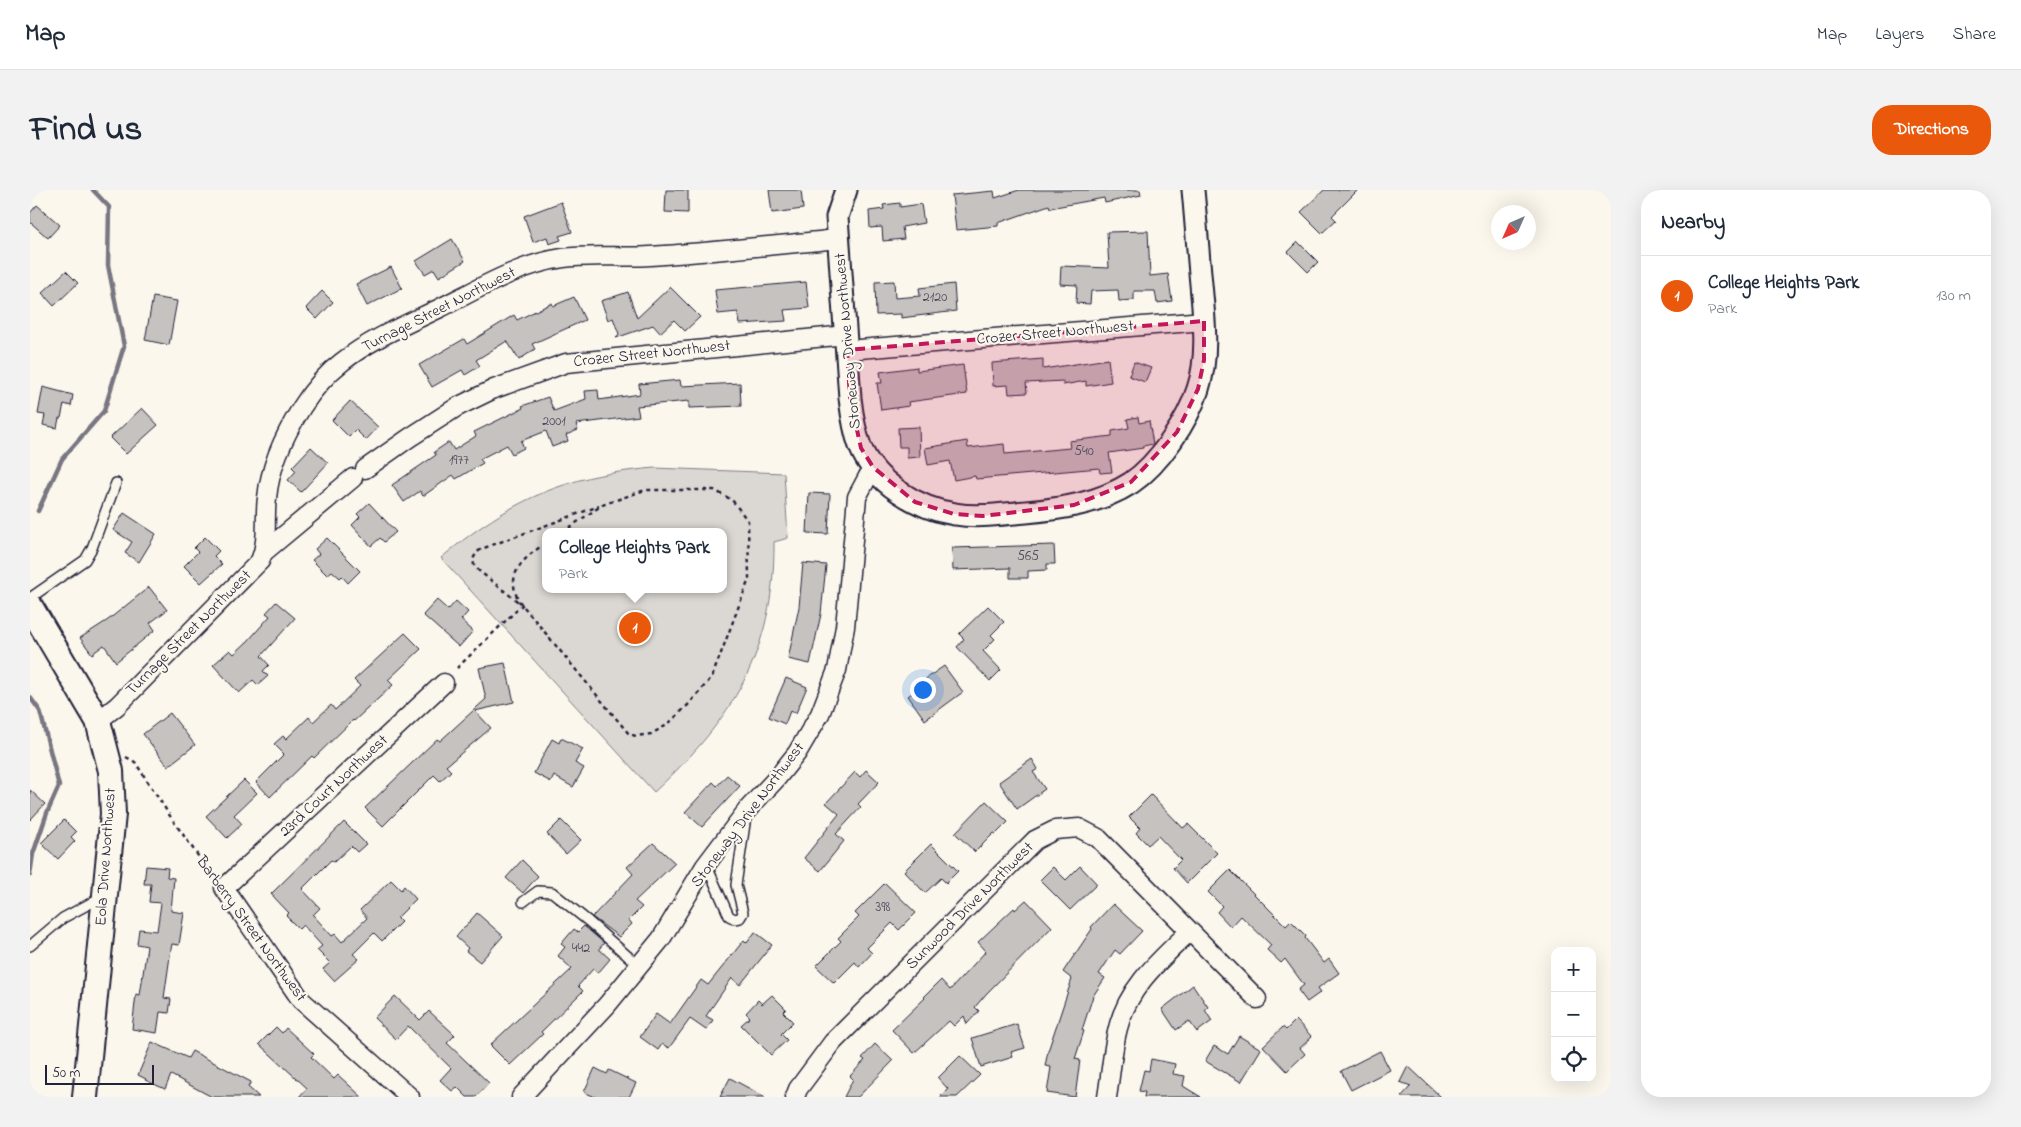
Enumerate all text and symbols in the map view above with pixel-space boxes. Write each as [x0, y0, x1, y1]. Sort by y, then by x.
text: Map [25, 17, 66, 52]
text: Map [1817, 22, 1847, 48]
text: Layers [1875, 22, 1925, 48]
text: Share [1953, 22, 1996, 48]
text: Find us [30, 105, 142, 156]
button: Directions [1872, 105, 1991, 155]
north arrow [1491, 205, 1536, 250]
text: Nearby [1661, 208, 1725, 238]
street label: Stoneway Drive Northwest [828, 251, 868, 430]
street label: Turnage Street Northwest [358, 260, 521, 359]
text: College Heights Park [1708, 270, 1859, 297]
text: 1 [1674, 284, 1680, 308]
text: 130 m [1936, 284, 1971, 308]
house number: 2120 [923, 287, 947, 308]
text: Park [1708, 297, 1737, 321]
street label: Crozer Street Northwest [976, 314, 1135, 352]
street label: Crozer Street Northwest [572, 334, 732, 374]
house number: 2001 [542, 411, 566, 432]
house number: 540 [1074, 441, 1094, 462]
house number: 1977 [449, 450, 469, 471]
popup [542, 528, 727, 593]
text: College Heights Park [559, 535, 710, 562]
house number: 565 [1017, 546, 1039, 567]
text: Park [559, 562, 588, 586]
street label: Turnage Street Northwest [121, 564, 258, 701]
pin: 1 [619, 609, 651, 647]
your location [910, 677, 936, 703]
street label: 23rd Court Northwest [274, 729, 394, 843]
street label: Stoneway Drive Northwest [685, 737, 811, 893]
street label: Eola Drive Northwest [89, 786, 123, 927]
street label: Sunwood Drive Northwest [900, 836, 1040, 976]
street label: Barberry Street Northwest [189, 850, 313, 1007]
house number: 398 [875, 897, 891, 918]
house number: 442 [572, 938, 590, 959]
map controls [1551, 947, 1596, 1082]
button: + [1551, 947, 1596, 992]
button: − [1551, 992, 1596, 1037]
button: locate [1551, 1037, 1596, 1082]
scale bar [45, 1062, 154, 1085]
text: 50 m [52, 1063, 80, 1084]

